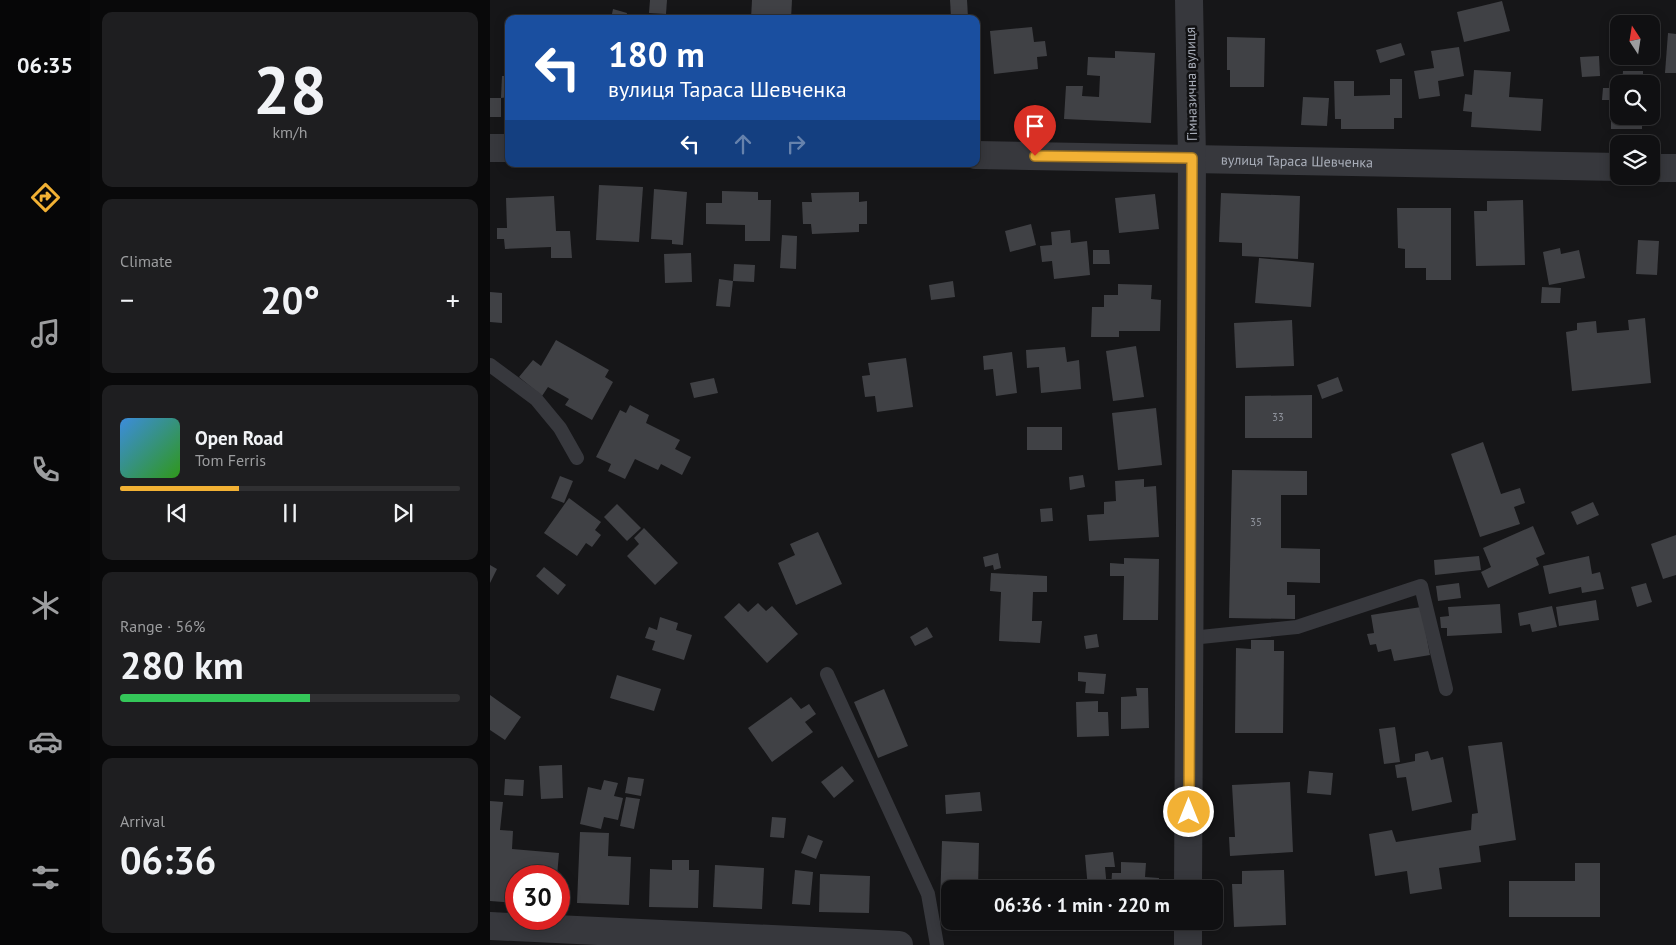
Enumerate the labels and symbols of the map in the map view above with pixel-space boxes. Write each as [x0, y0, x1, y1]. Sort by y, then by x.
north arrow [1610, 15, 1660, 65]
street label: Гімназична вулиця [1181, 27, 1201, 141]
pin [1014, 105, 1056, 156]
street label: вулиця Тараса Шевченка [1221, 151, 1373, 171]
house number: 33 [1272, 410, 1284, 424]
house number: 35 [1250, 515, 1262, 529]
position arrow [1162, 785, 1214, 837]
speed limit sign: 30 [505, 865, 570, 930]

